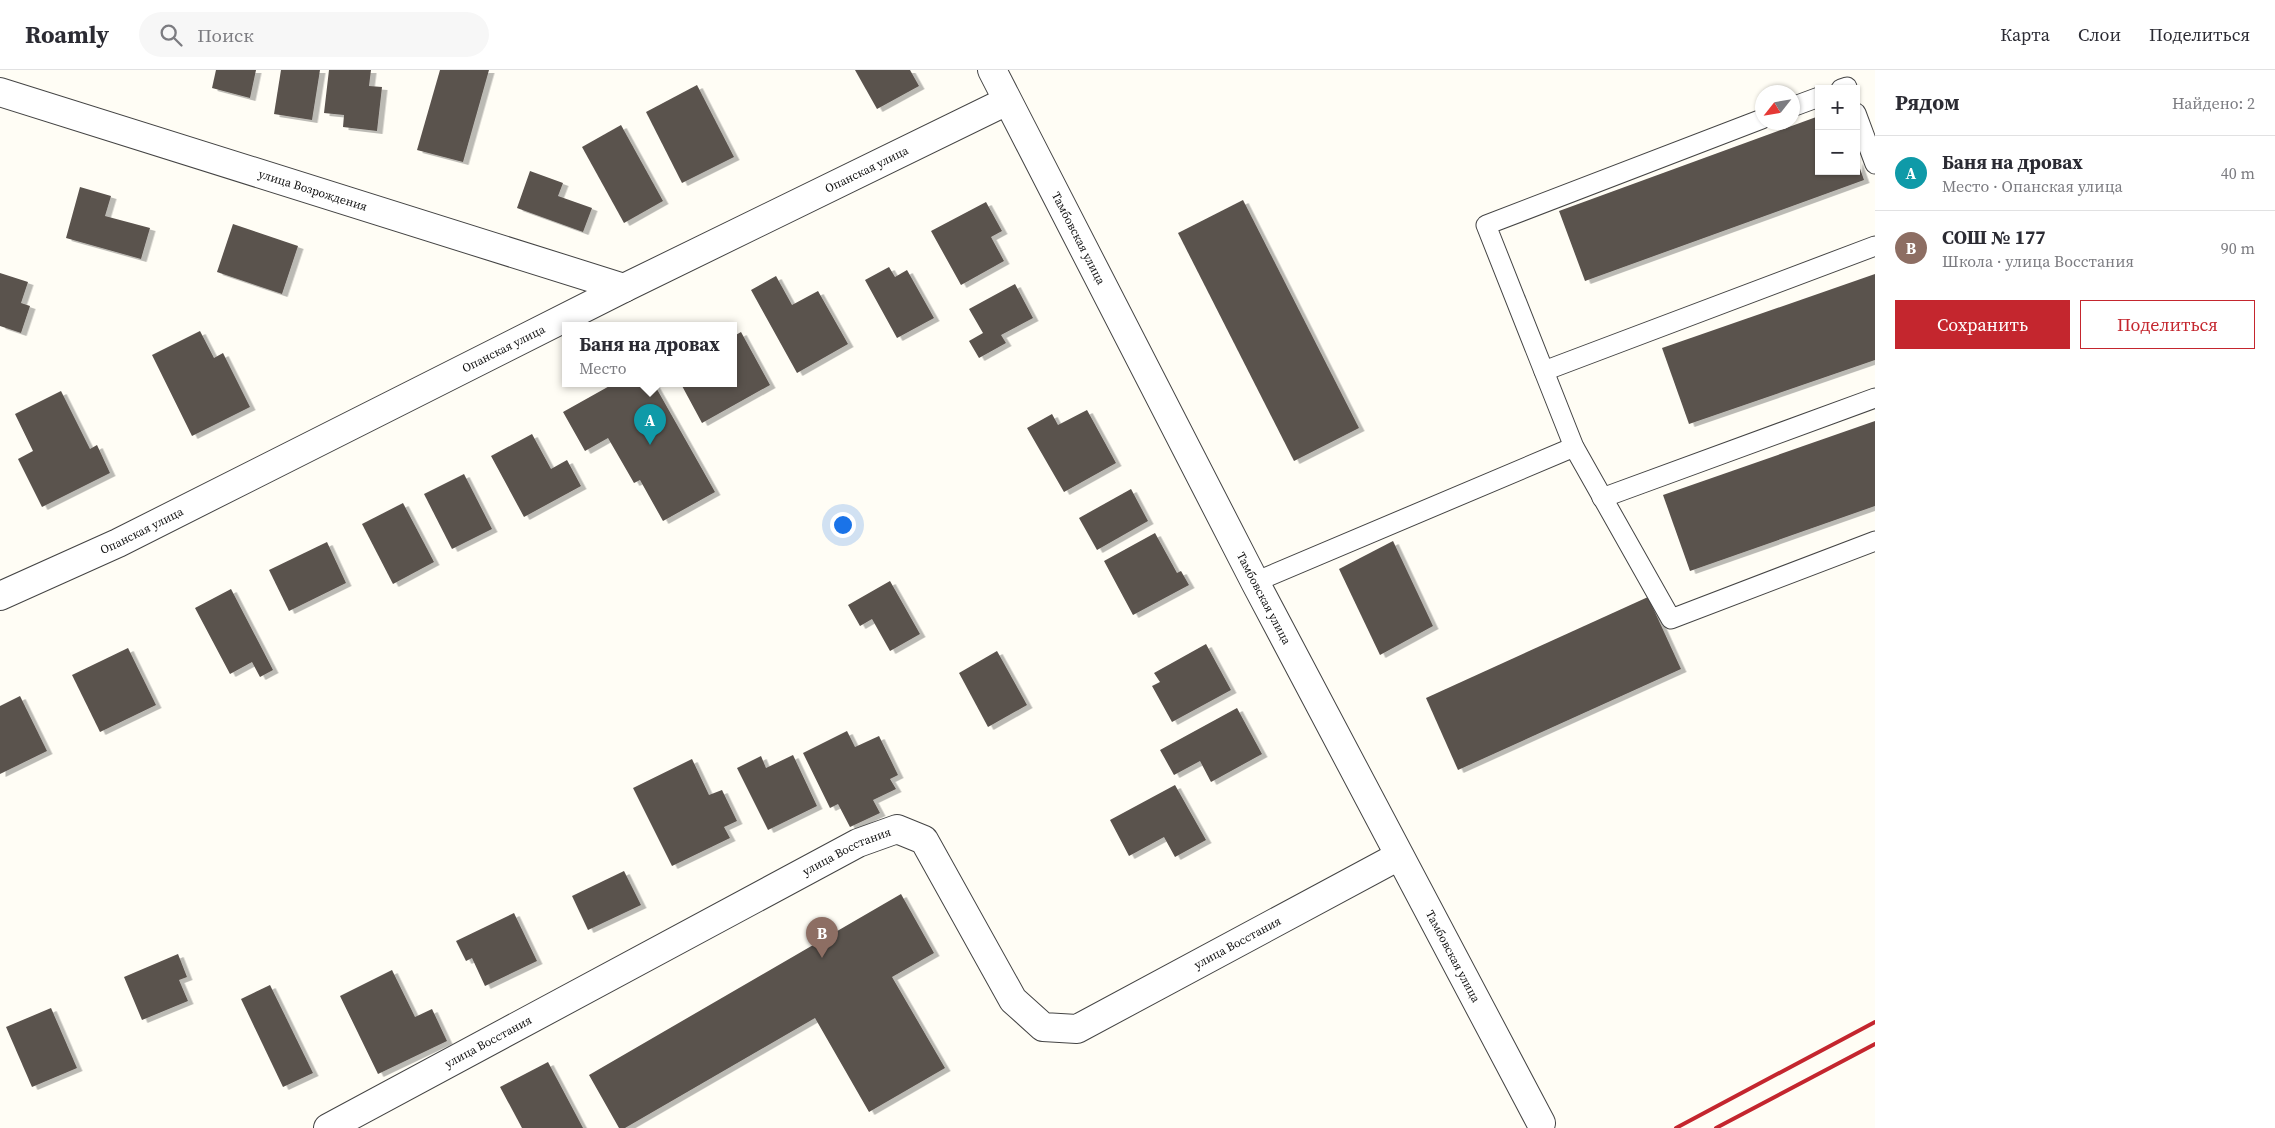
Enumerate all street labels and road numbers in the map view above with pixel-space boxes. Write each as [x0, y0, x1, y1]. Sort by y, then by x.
street label: Опанская улица [822, 142, 912, 197]
street label: улица Возрождения [257, 166, 369, 215]
street label: Тамбовская улица [1048, 189, 1109, 288]
street label: Опанская улица [459, 321, 548, 376]
street label: Опанская улица [98, 503, 187, 558]
street label: Тамбовская улица [1233, 549, 1295, 648]
street label: улица Восстания [800, 824, 893, 879]
street label: Тамбовская улица [1422, 907, 1484, 1006]
street label: улица Восстания [1191, 913, 1284, 973]
street label: улица Восстания [442, 1012, 535, 1072]

